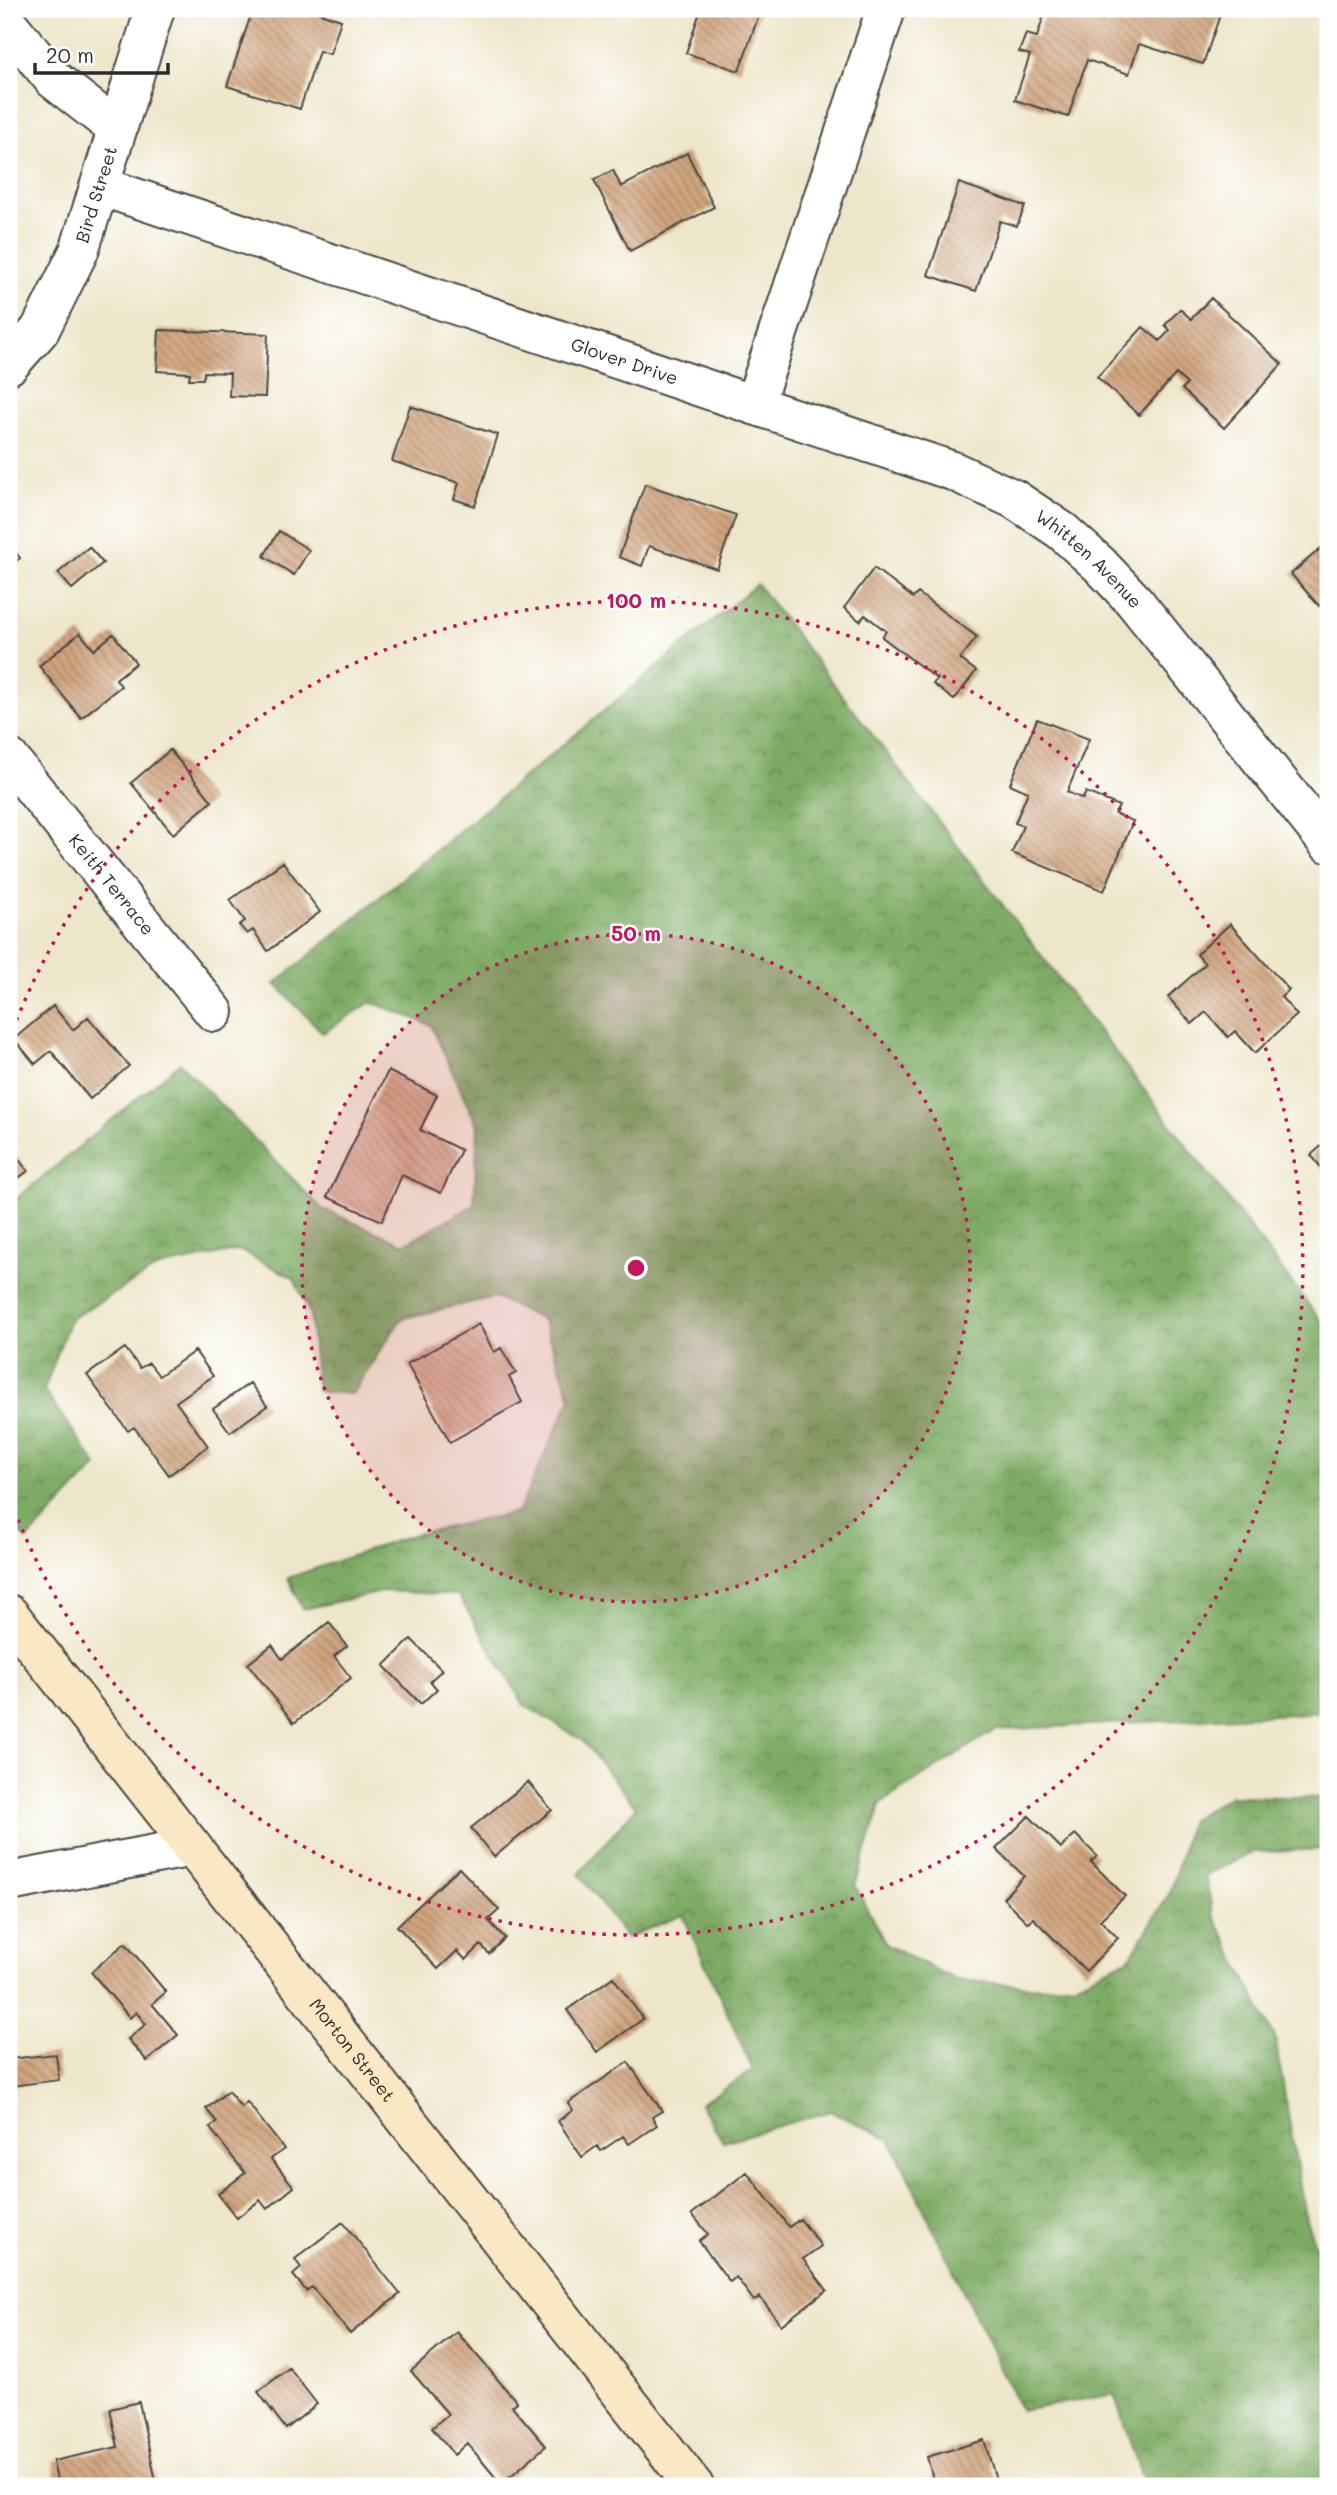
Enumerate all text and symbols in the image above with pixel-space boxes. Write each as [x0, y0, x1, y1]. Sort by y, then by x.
scale bar [35, 32, 168, 76]
text: 20 m [46, 41, 94, 68]
street label: Bird Street [69, 143, 122, 246]
street label: Glover Drive [568, 332, 681, 390]
street label: Whitten Avenue [1031, 504, 1148, 613]
text: 100 m [606, 586, 666, 613]
street label: Keith Terrace [64, 829, 160, 940]
text: 50 m [611, 919, 661, 946]
centre of rings [624, 1256, 648, 1280]
street label: Morton Street [304, 1993, 401, 2107]

